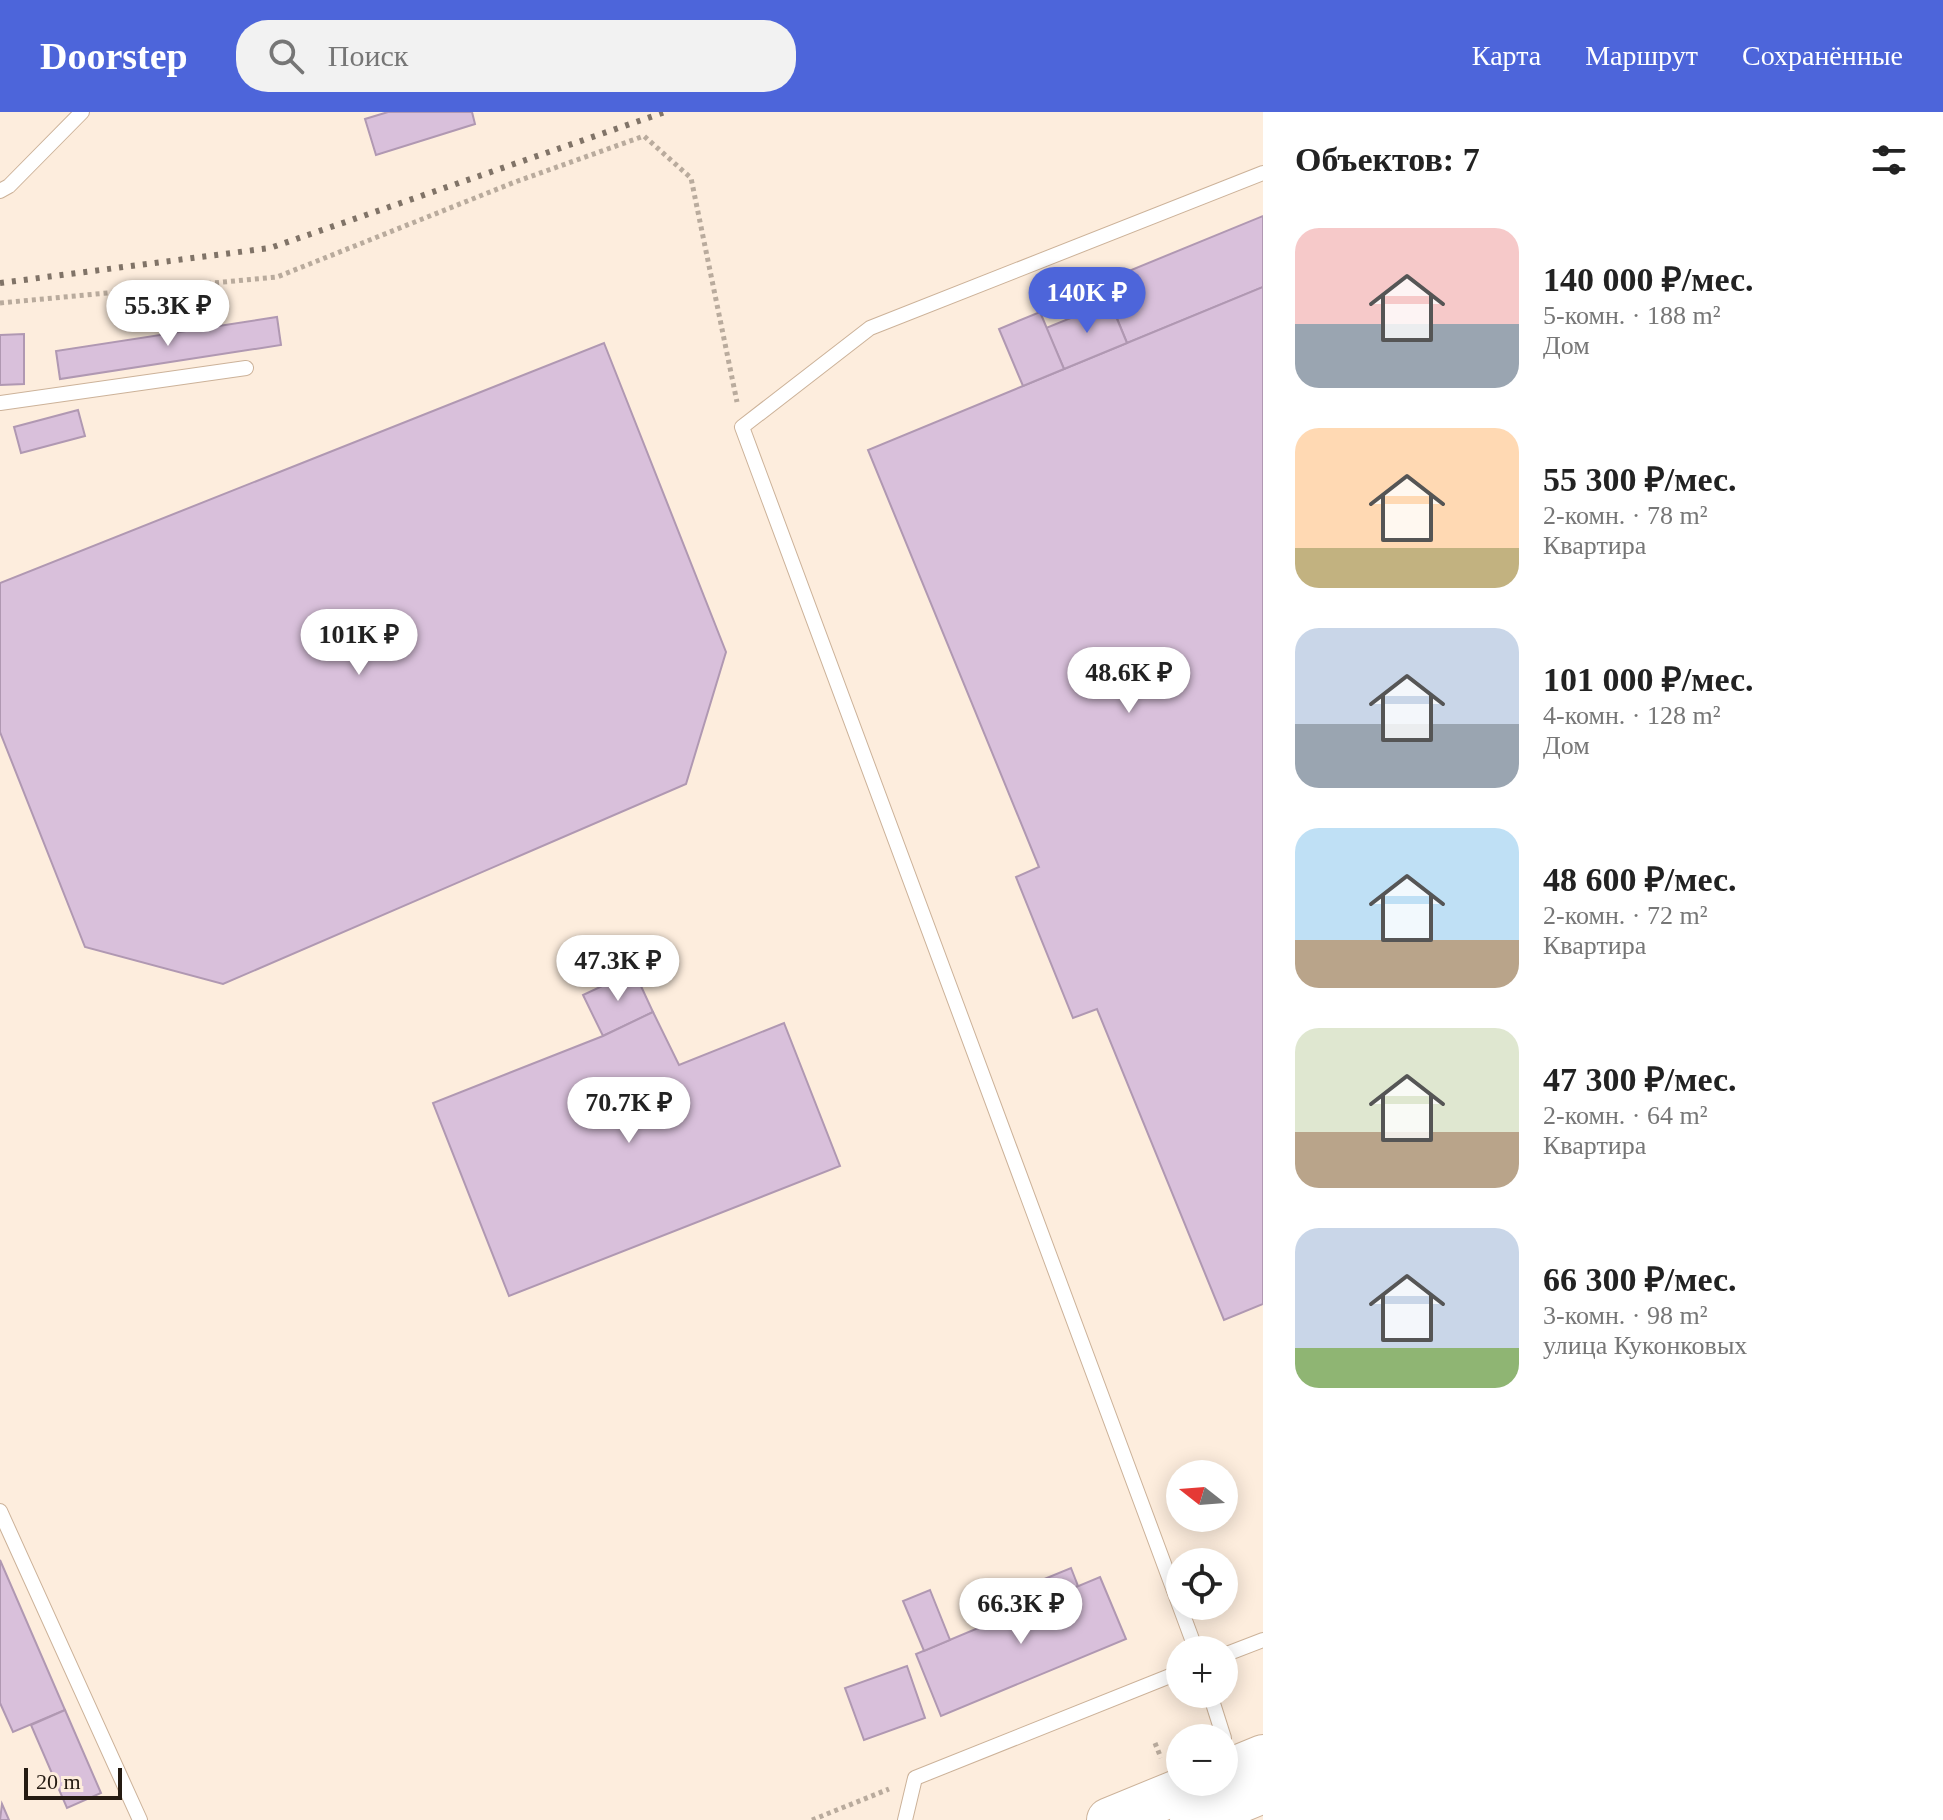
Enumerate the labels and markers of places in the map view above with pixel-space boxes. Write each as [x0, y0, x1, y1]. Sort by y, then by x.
pin: 140K ₽ [1022, 267, 1152, 335]
pin: 55.3K ₽ [94, 280, 242, 348]
pin: 101K ₽ [294, 609, 424, 677]
pin: 48.6K ₽ [1055, 647, 1203, 715]
pin: 47.3K ₽ [544, 935, 692, 1003]
pin: 70.7K ₽ [555, 1077, 703, 1145]
pin: 66.3K ₽ [947, 1578, 1095, 1646]

